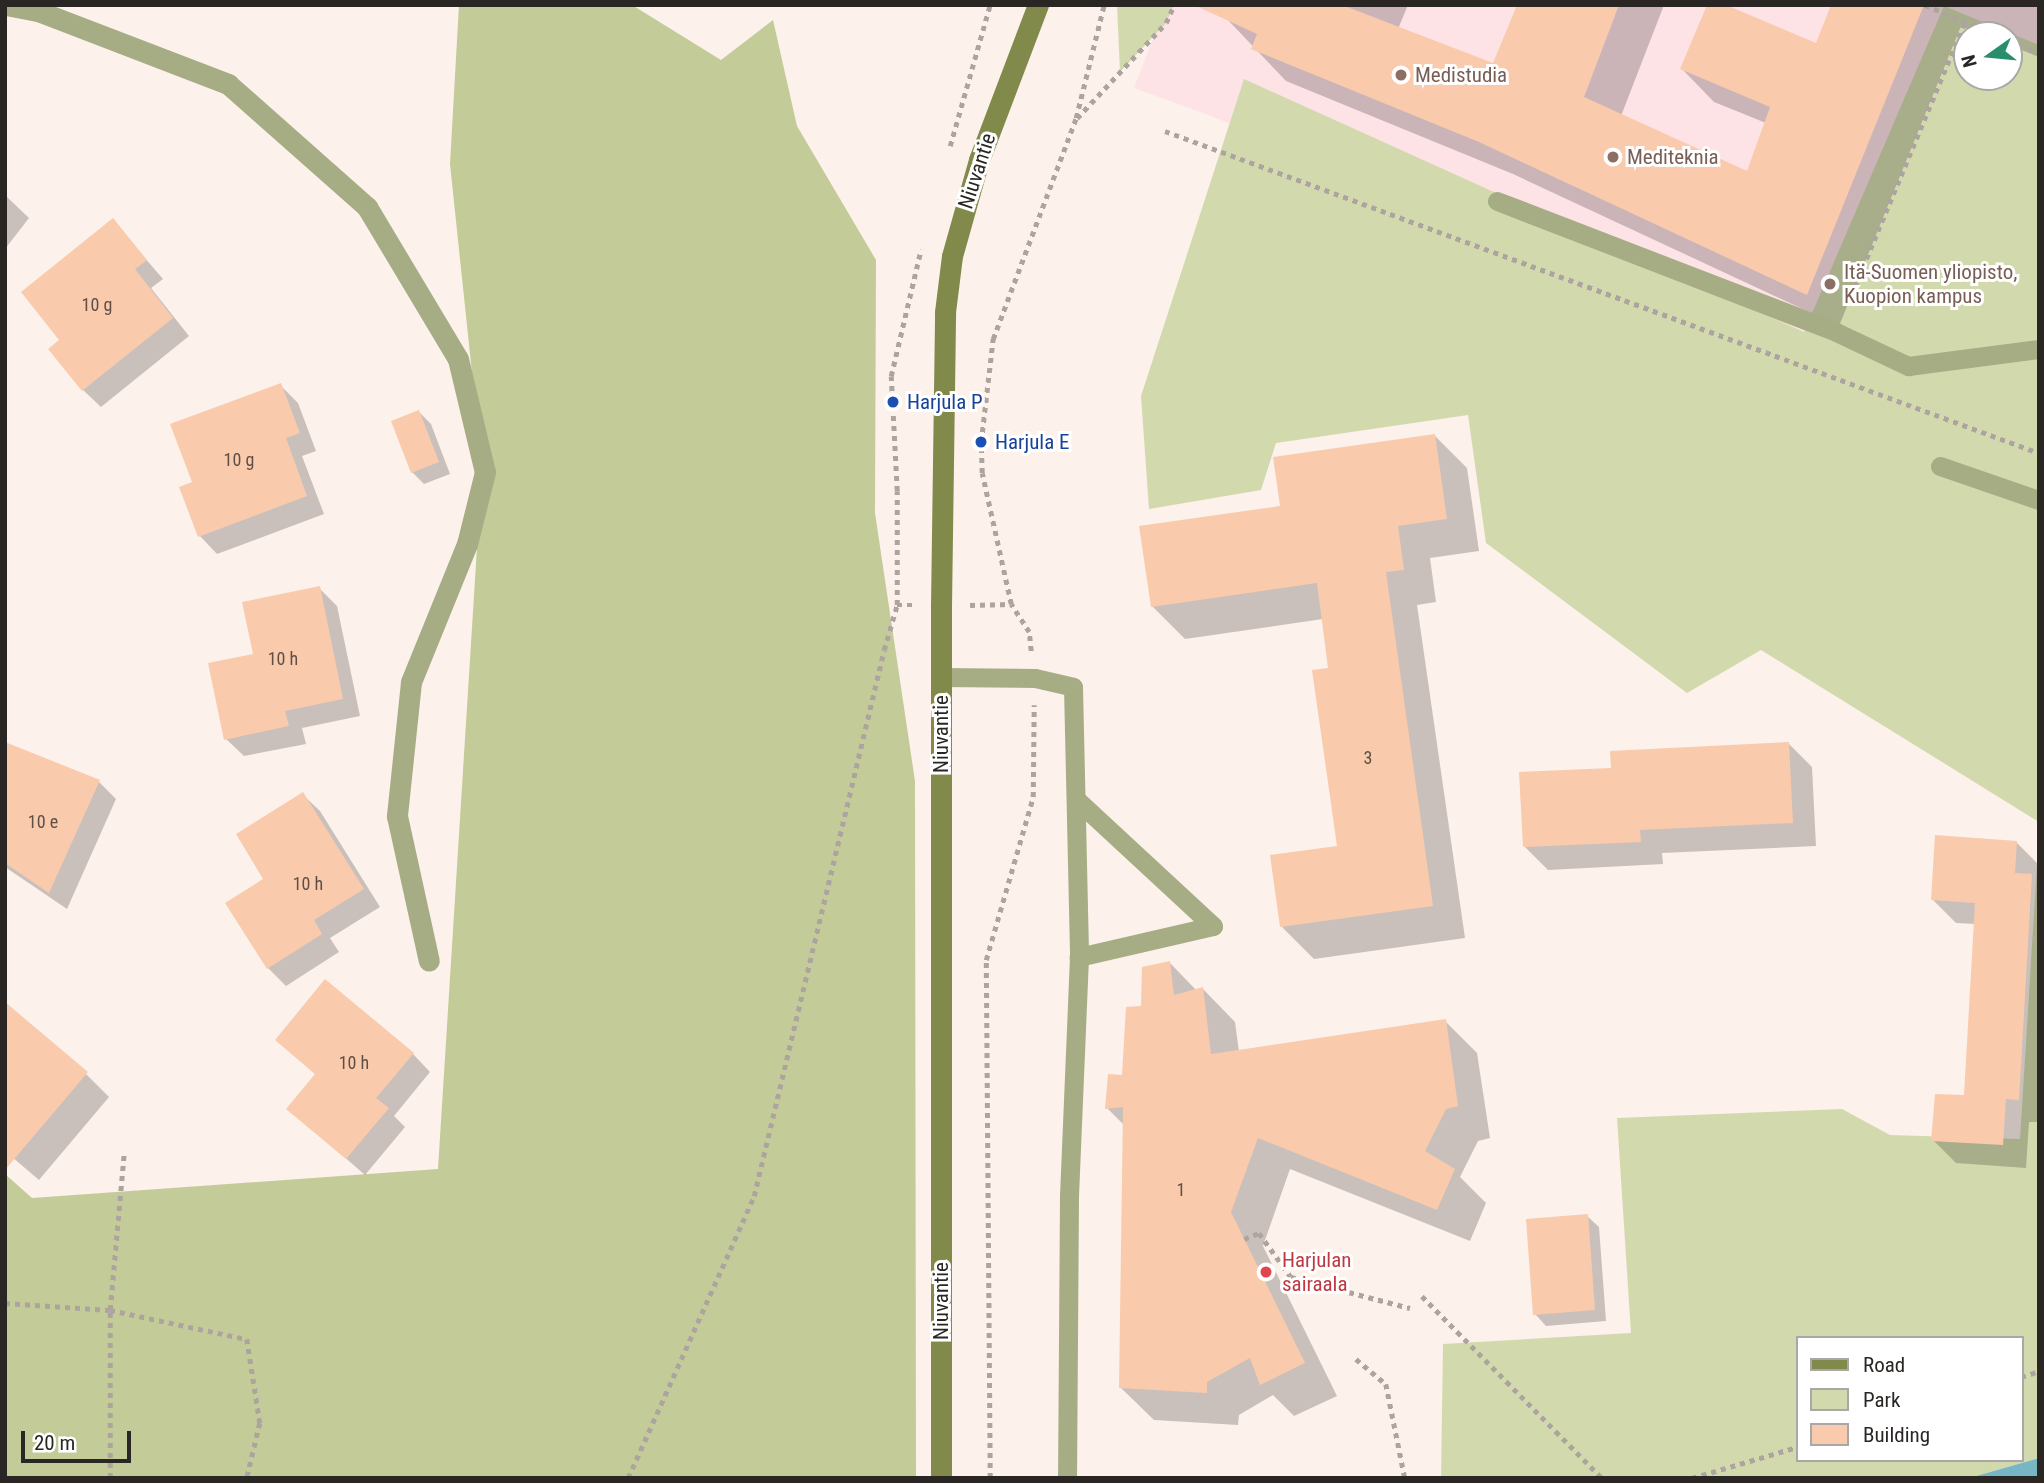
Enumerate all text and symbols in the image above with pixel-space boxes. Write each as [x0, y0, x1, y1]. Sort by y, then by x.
north arrow [1953, 21, 2023, 91]
text: N [1957, 52, 1982, 70]
place label: Medistudia [1415, 62, 1507, 88]
marker: Medistudia [1393, 67, 1409, 83]
street label: Niuvantie [953, 130, 1001, 212]
place label: Mediteknia [1627, 144, 1719, 170]
marker: Mediteknia [1605, 149, 1621, 165]
place label: Itä-Suomen yliopisto, Kuopion kampus [1844, 259, 2017, 309]
marker: Itä-Suomen yliopisto, Kuopion kampus [1822, 276, 1838, 292]
house number: 10 g [82, 294, 112, 316]
place label: Harjula P [907, 389, 983, 415]
marker: Harjula P [885, 394, 901, 410]
place label: Harjula E [995, 429, 1069, 455]
marker: Harjula E [973, 434, 989, 450]
house number: 10 g [224, 449, 254, 471]
house number: 10 h [268, 648, 298, 670]
street label: Niuvantie [928, 695, 954, 773]
house number: 3 [1364, 747, 1372, 769]
house number: 10 e [28, 811, 58, 833]
house number: 10 h [293, 873, 323, 895]
house number: 10 h [339, 1052, 369, 1074]
house number: 1 [1177, 1179, 1185, 1201]
place label: Harjulan sairaala [1282, 1247, 1351, 1297]
street label: Niuvantie [928, 1262, 954, 1340]
marker: Harjulan sairaala [1256, 1262, 1276, 1282]
legend [1796, 1336, 2023, 1462]
text: Road [1863, 1353, 1905, 1377]
text: Park [1863, 1388, 1900, 1412]
scale bar [24, 1416, 135, 1460]
text: Building [1863, 1423, 1930, 1447]
text: 20 m [34, 1431, 75, 1455]

